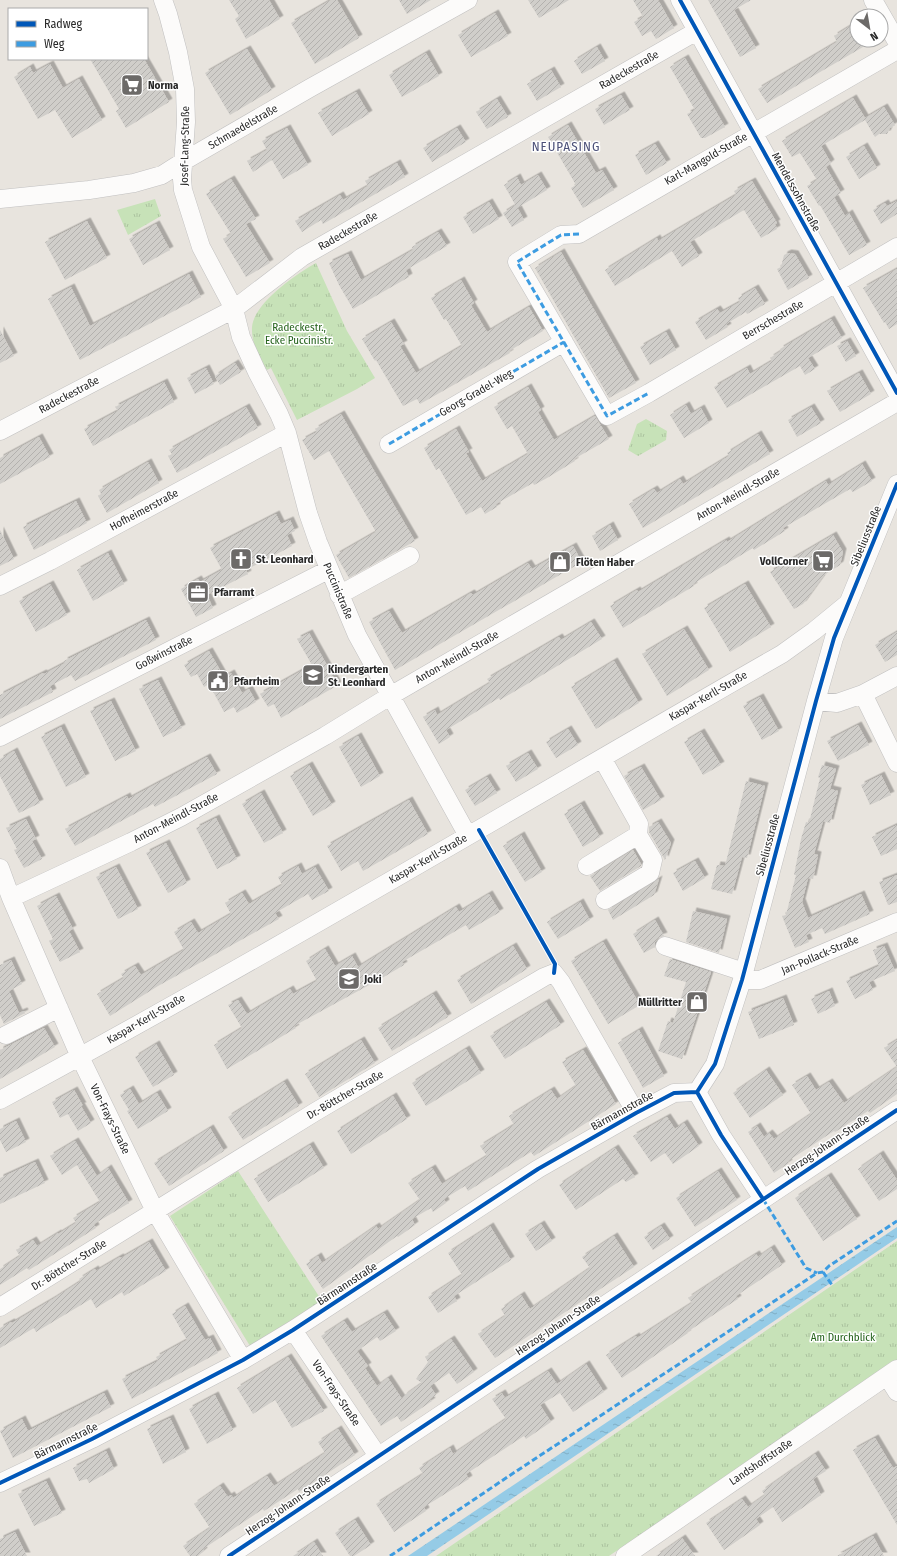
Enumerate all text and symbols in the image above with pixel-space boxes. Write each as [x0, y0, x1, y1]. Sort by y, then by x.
legend [8, 8, 148, 60]
north arrow [849, 8, 889, 48]
text: Radweg [44, 17, 83, 31]
text: N [868, 29, 880, 43]
text: Weg [44, 37, 65, 51]
street label: Radeckestraße [597, 48, 661, 92]
supermarket icon: Norma [119, 72, 145, 98]
place label: Norma [148, 79, 179, 92]
street label: Schmaedelstraße [206, 102, 280, 152]
street label: Josef-Lang-Straße [178, 106, 192, 186]
street label: Karl-Mangold-Straße [662, 130, 750, 188]
district label: NEUPASING [532, 139, 600, 154]
street label: Mendelssohnstraße [769, 150, 823, 234]
street label: Radeckestraße [316, 209, 380, 253]
street label: Berrschestraße [740, 297, 806, 343]
park label: Radeckestr., Ecke Puccinistr. [265, 321, 333, 347]
street label: Georg-Gradel-Weg [437, 366, 516, 419]
street label: Radeckestraße [37, 374, 101, 416]
street label: Anton-Meindl-Straße [694, 465, 782, 523]
street label: Hofheimerstraße [107, 486, 181, 534]
street label: Sibeliusstraße [848, 504, 884, 568]
church icon: St. Leonhard [228, 546, 254, 572]
supermarket icon: VollCorner [810, 548, 836, 574]
shop icon: Flöten Haber [547, 549, 573, 575]
place label: St. Leonhard [256, 553, 314, 566]
place label: VollCorner [759, 555, 809, 568]
place label: Flöten Haber [576, 556, 636, 569]
street label: Puccinistraße [320, 561, 356, 621]
office icon: Pfarramt [185, 579, 211, 605]
place label: Pfarramt [214, 586, 254, 599]
street label: Anton-Meindl-Straße [413, 628, 501, 686]
street label: Goßwinstraße [133, 633, 195, 673]
school or university icon: Kindergarten St. Leonhard [300, 662, 326, 688]
place label: Kindergarten St. Leonhard [328, 663, 388, 689]
public building icon: Pfarrheim [205, 668, 231, 694]
street label: Kaspar-Kerll-Straße [667, 668, 749, 724]
place label: Pfarrheim [234, 675, 279, 688]
street label: Anton-Meindl-Straße [131, 790, 221, 846]
street label: Sibeliusstraße [753, 812, 783, 878]
street label: Kaspar-Kerll-Straße [387, 831, 469, 887]
street label: Jan-Pollack-Straße [779, 933, 861, 977]
school or university icon: Joki [336, 966, 362, 992]
place label: Joki [363, 973, 382, 986]
shop icon: Müllritter [684, 989, 710, 1015]
street label: Kaspar-Kerll-Straße [105, 991, 187, 1047]
place label: Müllritter [638, 996, 683, 1009]
street label: Dr.-Böttcher-Straße [304, 1068, 386, 1122]
street label: Von-Frays-Straße [87, 1082, 133, 1156]
street label: Bärmannstraße [589, 1089, 655, 1133]
street label: Herzog-Johann-Straße [782, 1112, 872, 1178]
street label: Dr.-Böttcher-Straße [29, 1237, 109, 1293]
street label: Bärmannstraße [314, 1260, 380, 1308]
street label: Herzog-Johann-Straße [513, 1292, 603, 1358]
park label: Am Durchblick [811, 1331, 876, 1344]
street label: Von-Frays-Straße [309, 1358, 363, 1428]
street label: Bärmannstraße [32, 1420, 100, 1462]
street label: Landshoffstraße [727, 1436, 795, 1488]
street label: Herzog-Johann-Straße [243, 1472, 333, 1538]

